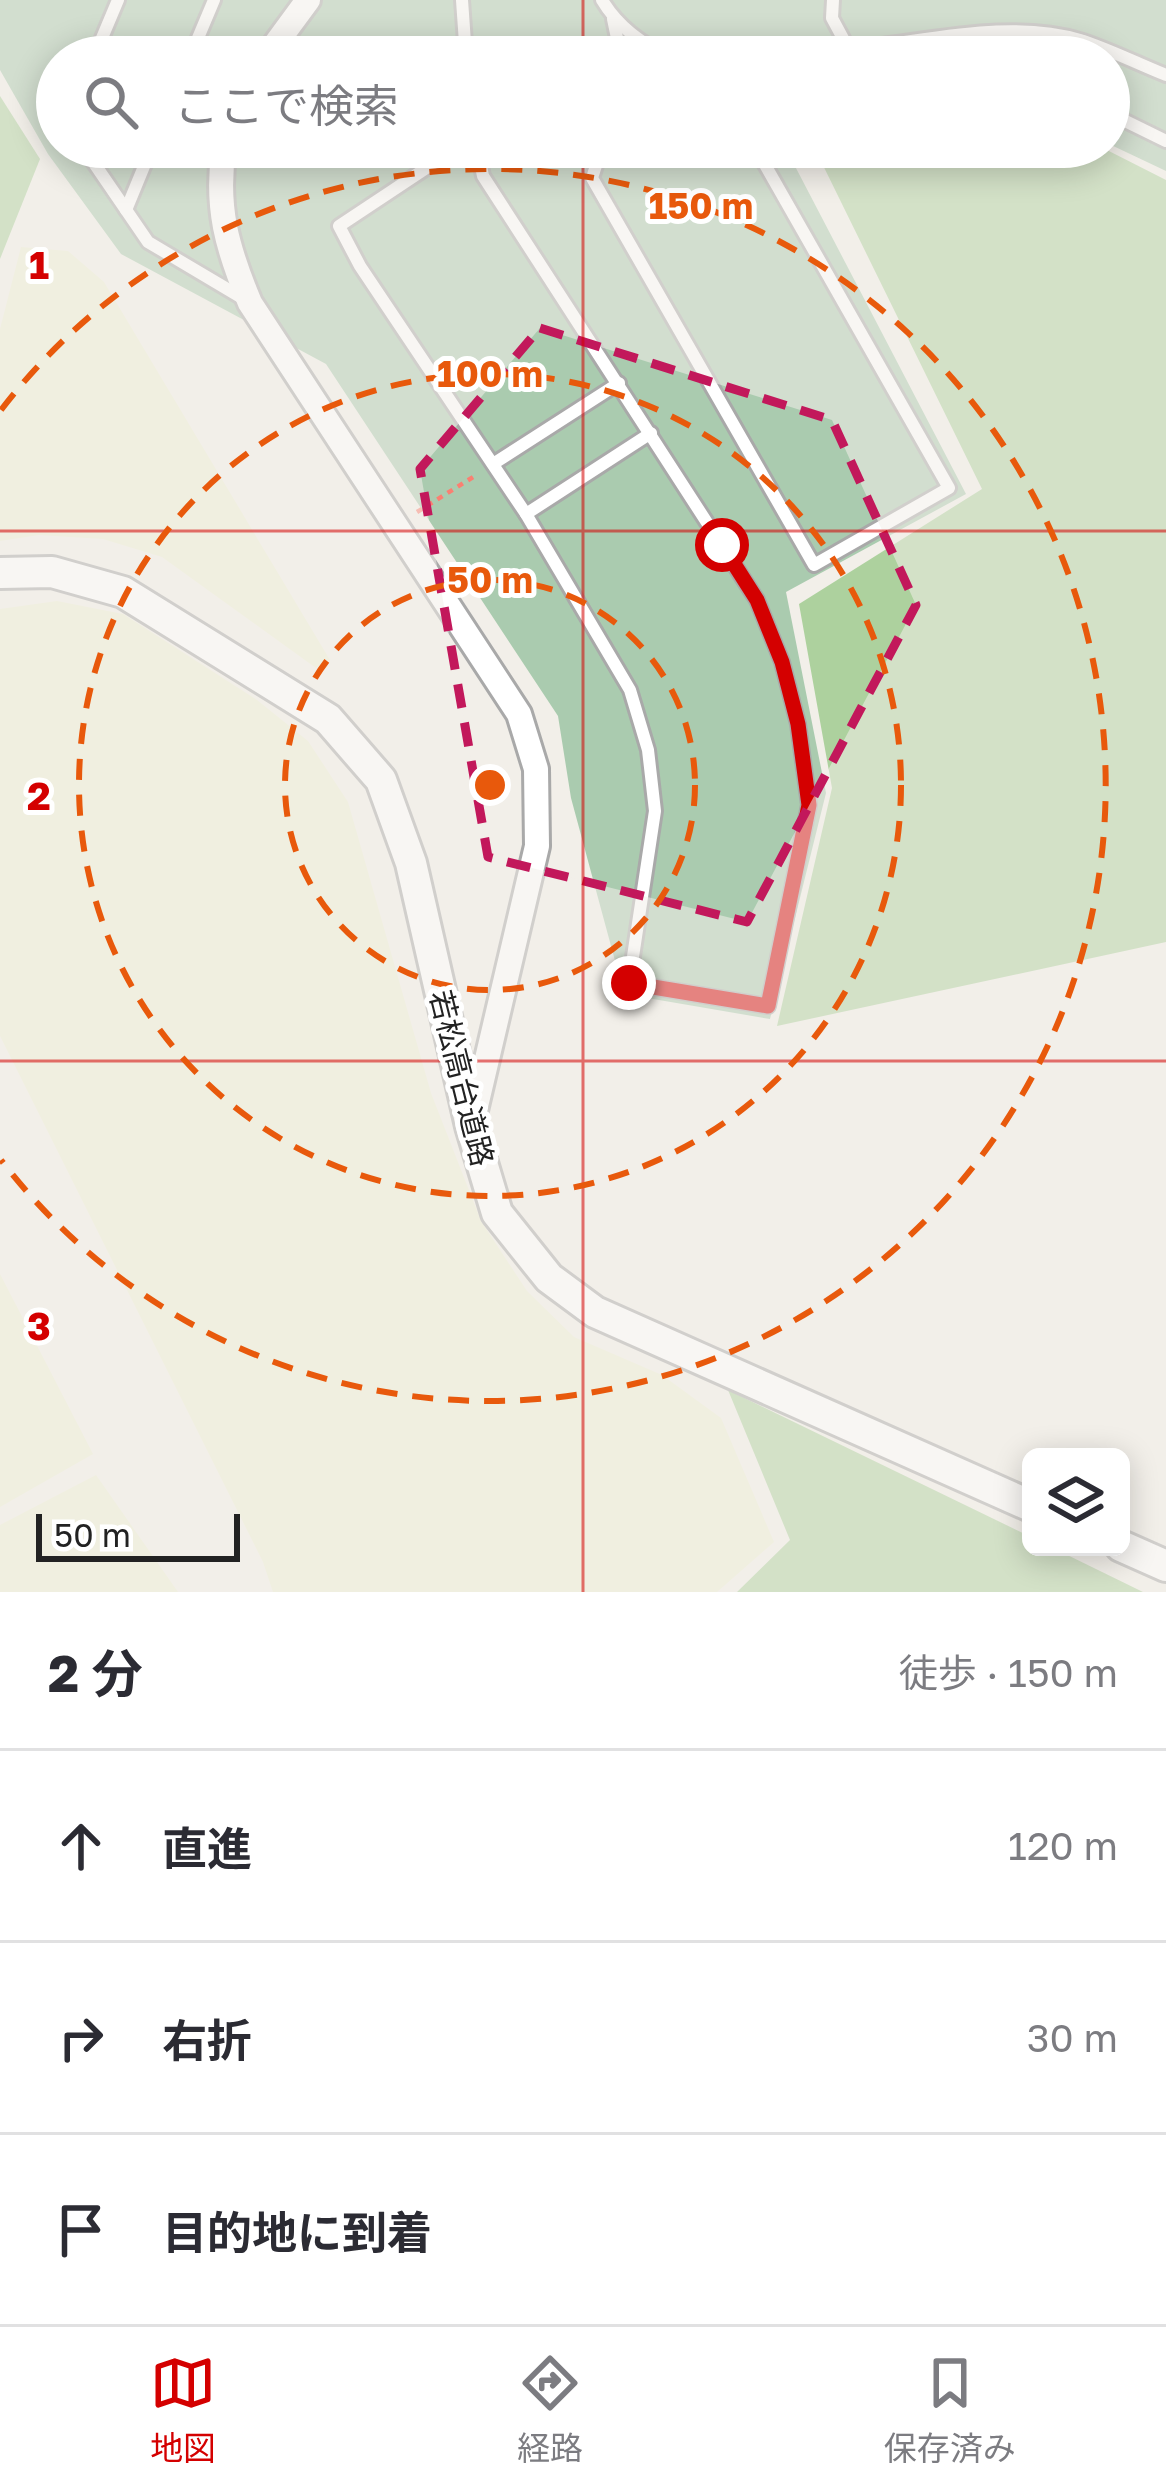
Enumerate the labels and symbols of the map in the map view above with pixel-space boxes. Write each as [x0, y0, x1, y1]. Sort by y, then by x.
text: 150 m [649, 184, 753, 227]
text: 1 [29, 241, 49, 288]
text: 100 m [437, 352, 543, 395]
route start [695, 518, 749, 572]
text: 50 m [447, 558, 533, 601]
centre of rings [469, 764, 511, 806]
text: 2 [27, 772, 51, 819]
route end [602, 956, 656, 1010]
street label: 若松高台道路 [423, 986, 501, 1170]
text: 3 [27, 1302, 51, 1349]
scale bar [36, 1508, 240, 1561]

